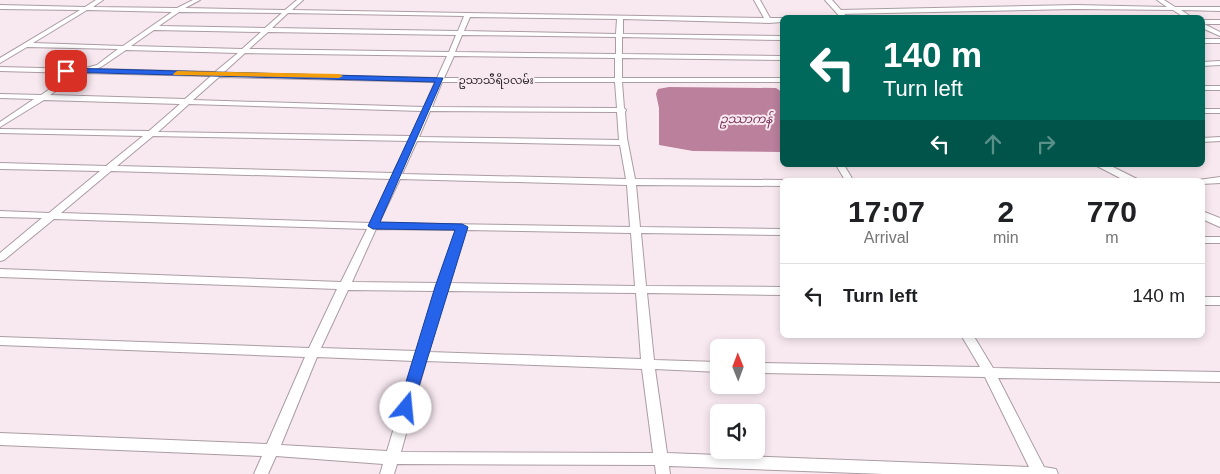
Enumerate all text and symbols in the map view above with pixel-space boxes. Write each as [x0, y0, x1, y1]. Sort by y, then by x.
icon: left [800, 35, 865, 100]
text: 140 m [883, 35, 982, 74]
pin [45, 50, 87, 92]
icon: arrive [52, 57, 80, 85]
street label: ဥသာသီရိ၁လမ်း [458, 73, 534, 89]
text: Turn left [883, 76, 963, 101]
water label: ဥဿာကန် [720, 110, 774, 129]
icon: left [926, 130, 954, 158]
icon: ahead [979, 130, 1007, 158]
icon: right [1032, 130, 1060, 158]
text: 17:07 [848, 195, 925, 228]
text: 2 [997, 195, 1014, 228]
text: 770 [1087, 195, 1137, 228]
text: Arrival [864, 229, 909, 246]
text: min [993, 229, 1019, 246]
text: m [1105, 229, 1118, 246]
icon: left [800, 282, 828, 310]
text: Turn left [843, 285, 918, 306]
text: 140 m [1132, 285, 1185, 306]
north arrow [710, 339, 765, 394]
map controls [710, 339, 765, 459]
position arrow [379, 381, 431, 433]
button: sound [710, 404, 765, 459]

